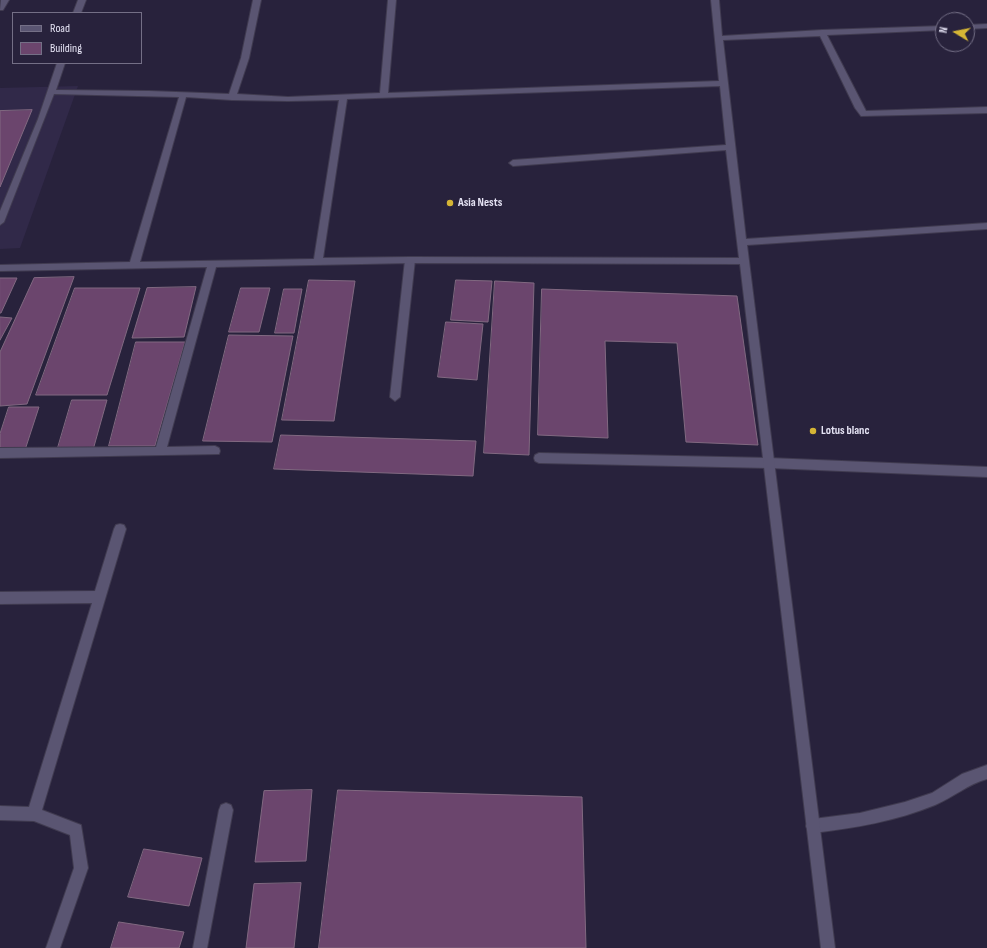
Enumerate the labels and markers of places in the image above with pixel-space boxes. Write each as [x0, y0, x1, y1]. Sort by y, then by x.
place label: Asia Nests [458, 196, 502, 210]
marker: Asia Nests [445, 198, 455, 208]
place label: Lotus blanc [821, 424, 870, 438]
marker: Lotus blanc [808, 426, 818, 436]

